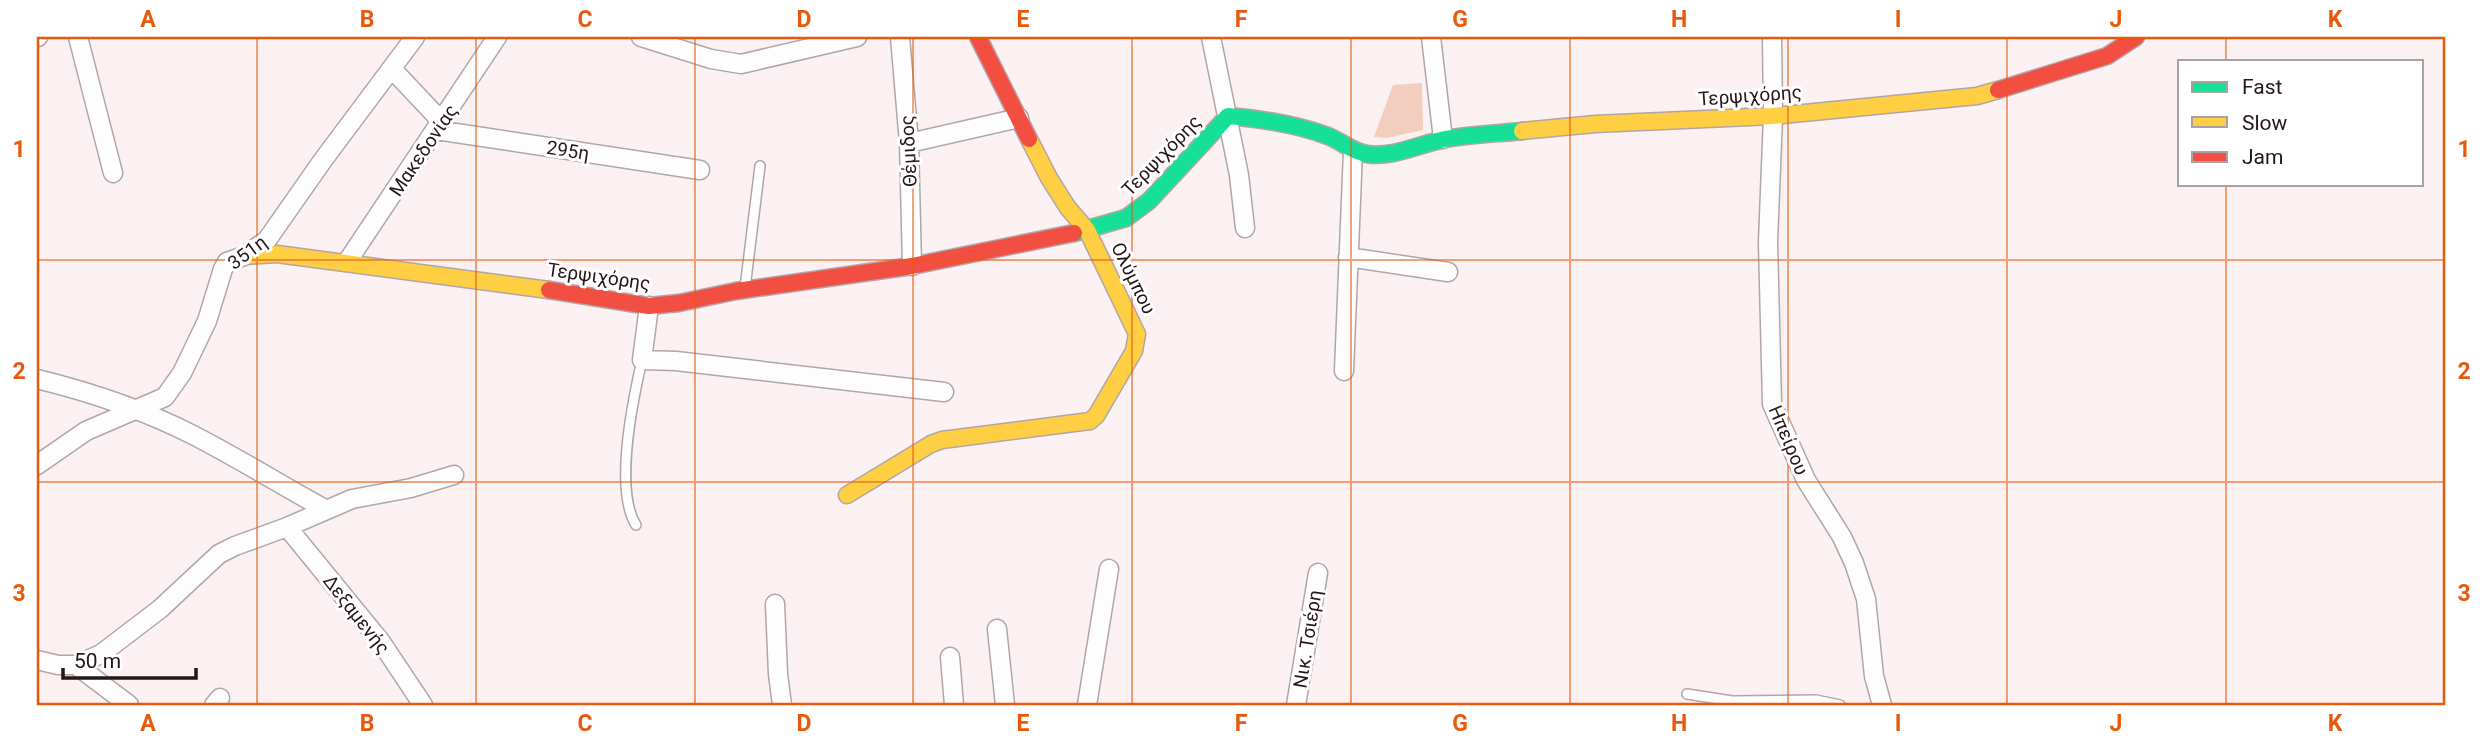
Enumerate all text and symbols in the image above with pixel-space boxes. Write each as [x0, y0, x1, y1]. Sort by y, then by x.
text: A [140, 6, 156, 33]
text: B [360, 6, 374, 33]
text: C [577, 6, 593, 33]
text: D [797, 6, 811, 33]
text: E [1017, 6, 1030, 33]
text: F [1235, 6, 1248, 33]
text: G [1452, 6, 1468, 33]
text: H [1671, 6, 1687, 33]
text: I [1895, 6, 1901, 33]
text: J [2110, 6, 2122, 33]
text: K [2328, 6, 2343, 33]
legend [2178, 60, 2424, 186]
text: Fast [2242, 75, 2283, 99]
street label: Τερψιχόρης [1697, 80, 1803, 111]
street label: Μακεδονίας [384, 100, 463, 201]
street label: Τερψιχόρης [1117, 110, 1206, 201]
text: Slow [2242, 111, 2288, 135]
street label: Θέμιδος [895, 114, 922, 188]
text: 1 [12, 136, 26, 163]
street label: 295η [545, 136, 591, 165]
text: 1 [2457, 136, 2471, 163]
text: Jam [2242, 145, 2283, 169]
street label: 351η [223, 230, 271, 274]
street label: Ολύμπου [1106, 239, 1161, 318]
street label: Τερψιχόρης [546, 258, 652, 295]
text: 2 [12, 358, 26, 385]
text: 2 [2457, 358, 2471, 385]
street label: Ηπείρου [1764, 402, 1813, 478]
street label: Δεξαμενής [318, 570, 395, 659]
text: 3 [12, 580, 26, 607]
text: 3 [2457, 580, 2471, 607]
street label: Νικ. Τσιέρη [1288, 588, 1327, 690]
scale bar [63, 637, 196, 681]
text: 50 m [74, 649, 121, 673]
text: A [140, 710, 156, 737]
text: B [360, 710, 374, 737]
text: C [577, 710, 593, 737]
text: D [797, 710, 811, 737]
text: E [1017, 710, 1030, 737]
text: F [1235, 710, 1248, 737]
text: G [1452, 710, 1468, 737]
text: H [1671, 710, 1687, 737]
text: I [1895, 710, 1901, 737]
text: J [2110, 710, 2122, 737]
text: K [2328, 710, 2343, 737]

